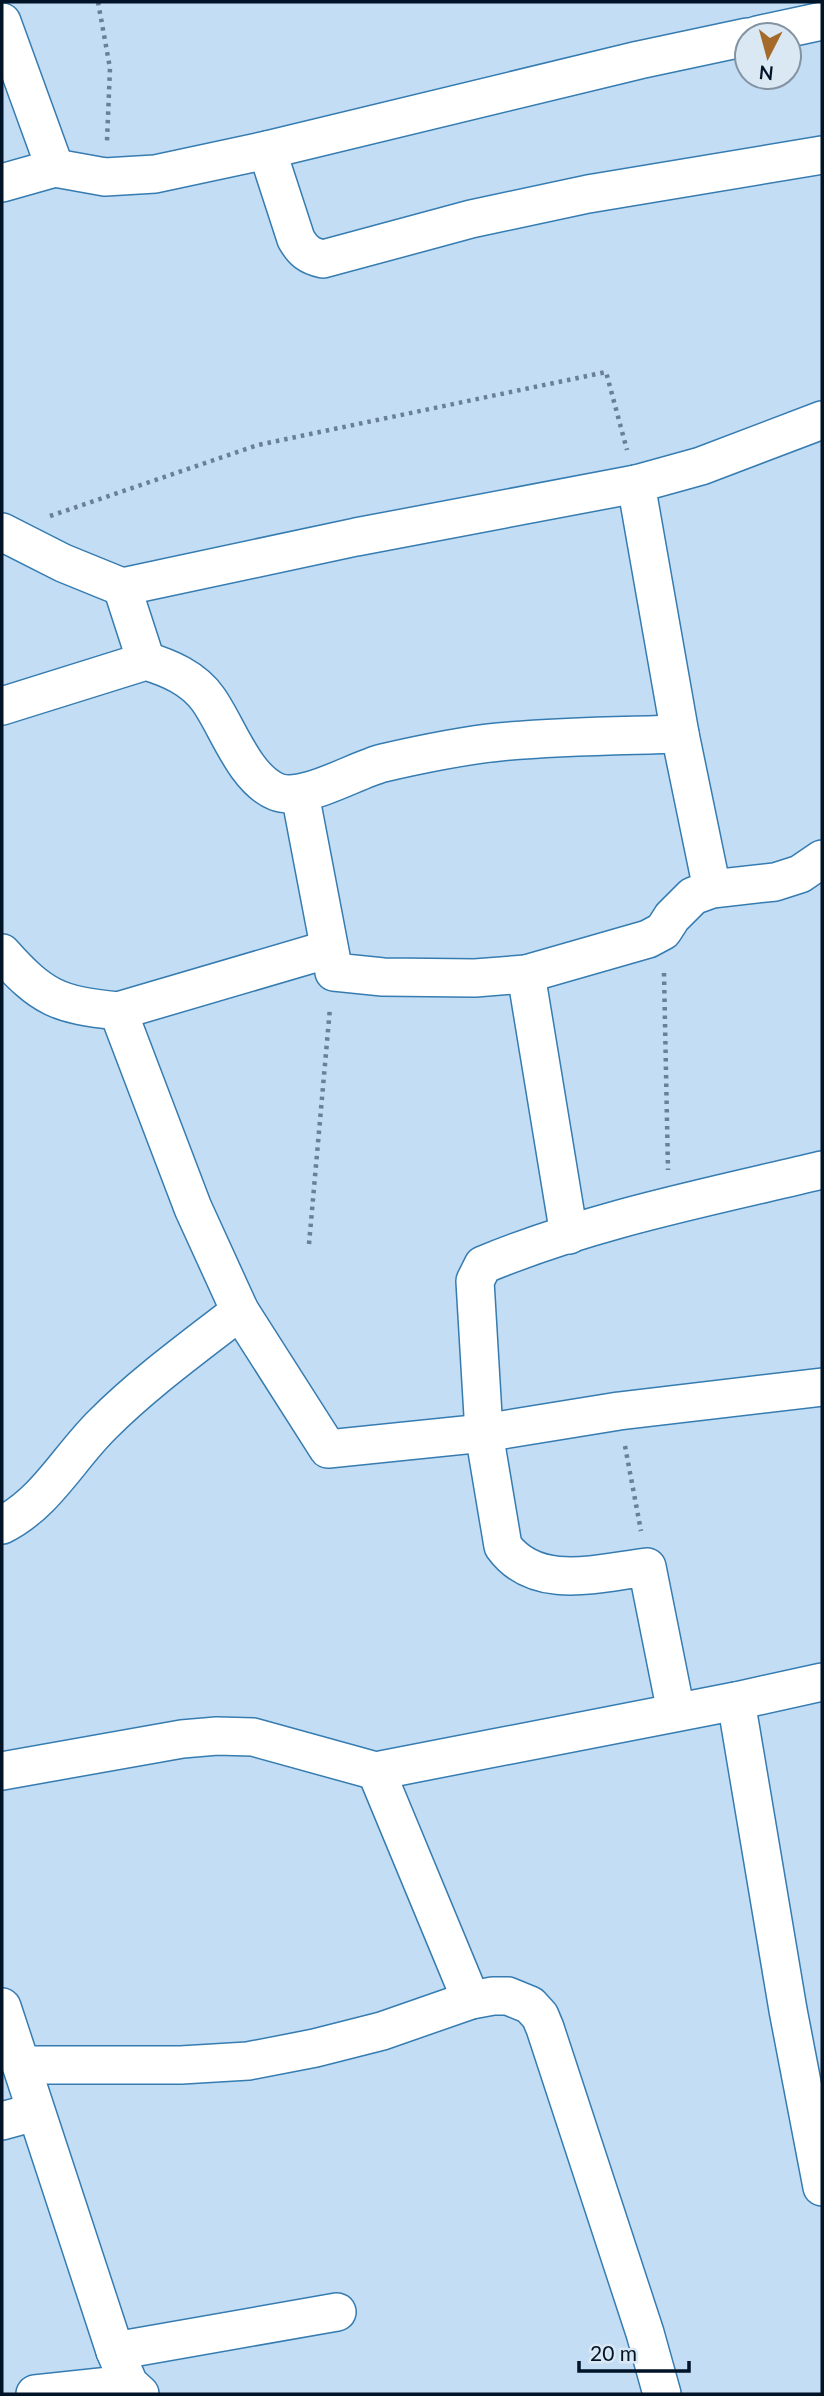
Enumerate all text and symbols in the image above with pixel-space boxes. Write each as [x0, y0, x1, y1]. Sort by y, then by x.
north arrow [733, 21, 803, 91]
text: N [758, 61, 775, 86]
scale bar [579, 2330, 689, 2374]
text: 20 m [590, 2340, 637, 2365]

